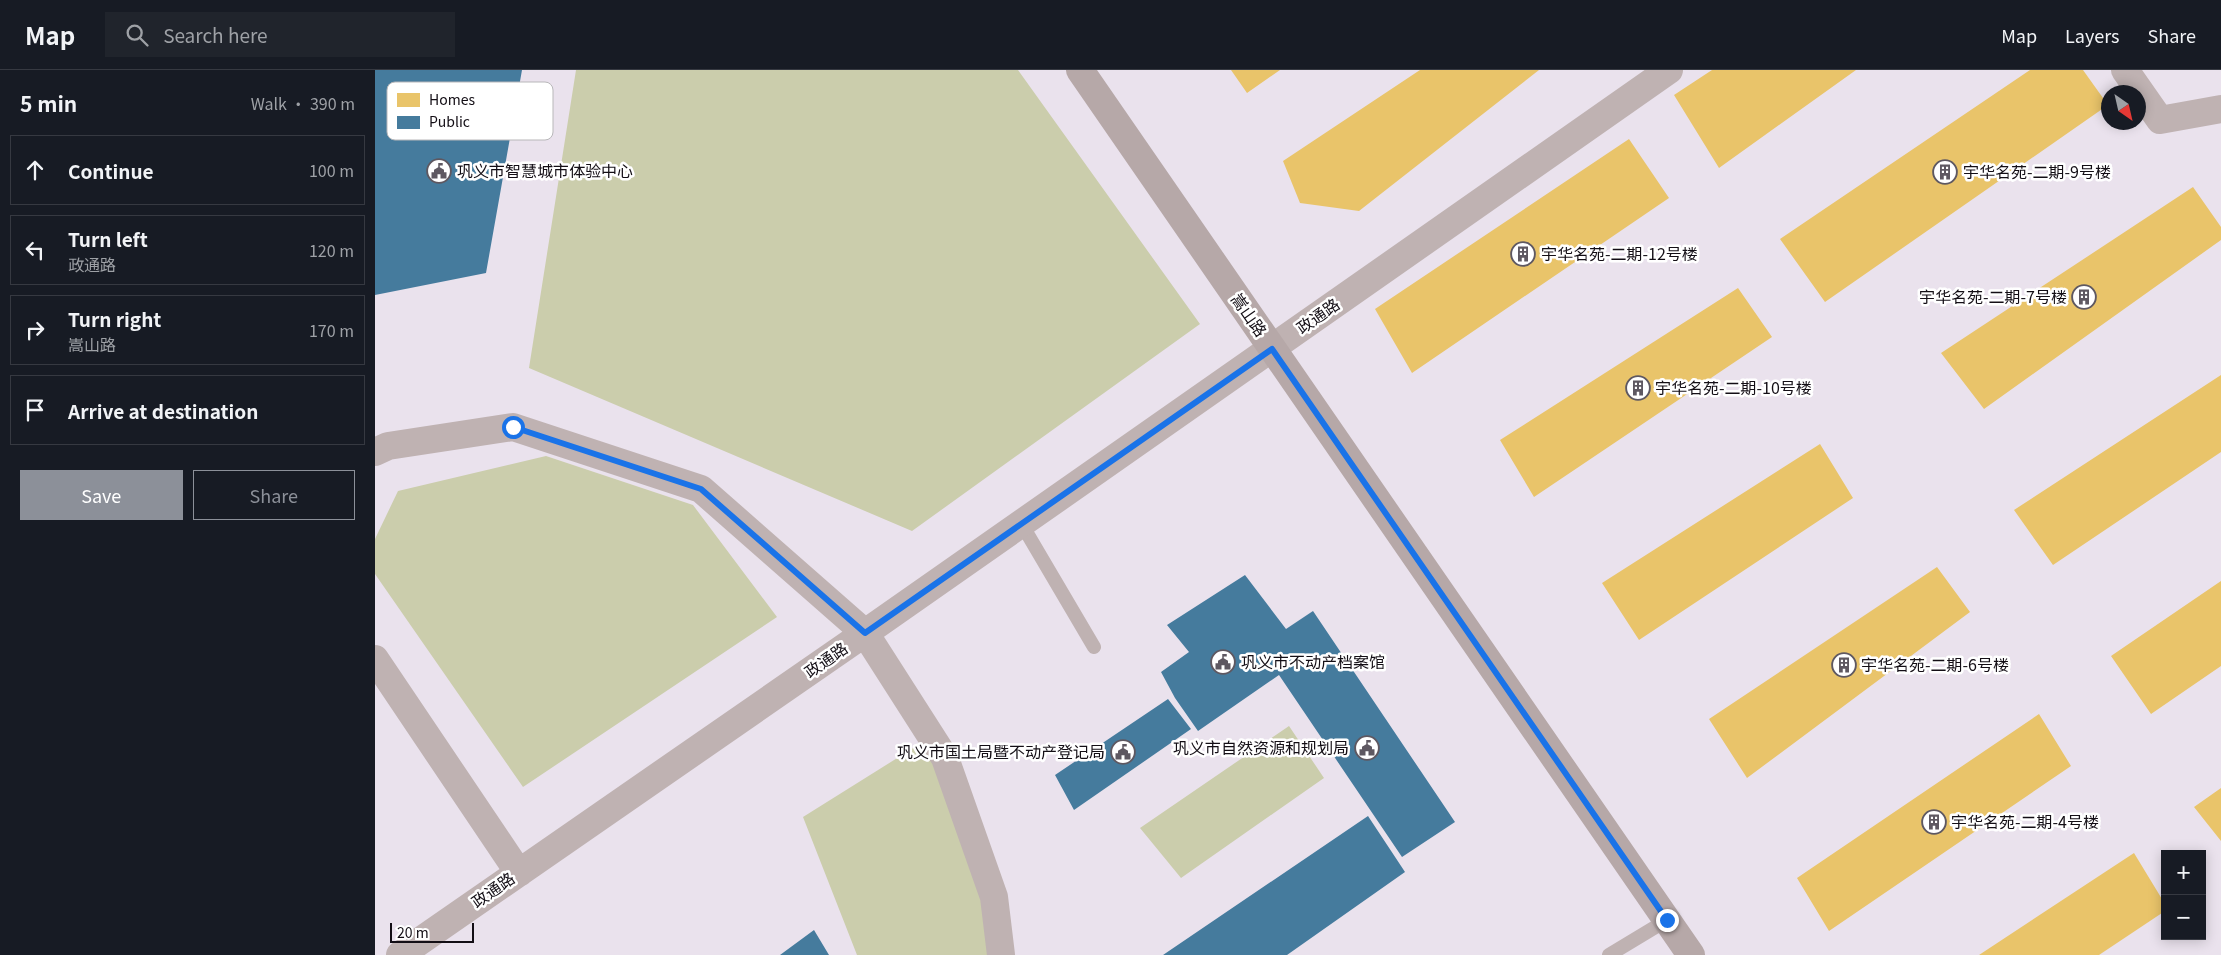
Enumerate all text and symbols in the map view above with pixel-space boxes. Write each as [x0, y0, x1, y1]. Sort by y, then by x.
search box [105, 12, 455, 57]
text: Map [25, 17, 75, 52]
icon: search [123, 21, 151, 49]
text: Search here [163, 21, 268, 48]
text: Map [2001, 22, 2037, 48]
text: Layers [2065, 22, 2120, 48]
text: Share [2148, 22, 2196, 48]
legend [387, 82, 553, 140]
north arrow [2101, 85, 2146, 130]
text: 5 min [20, 88, 77, 118]
text: Homes [429, 89, 475, 109]
text: Walk · 390 m [251, 91, 355, 115]
text: Public [429, 111, 470, 131]
icon: ahead [21, 156, 49, 184]
text: Continue [68, 157, 154, 184]
text: 100 m [309, 158, 354, 182]
public building icon: 巩义市智慧城市体验中心 [426, 158, 452, 184]
place label: 巩义市智慧城市体验中心 [457, 158, 633, 182]
building icon: 宇华名苑-二期-9号楼 [1932, 159, 1958, 185]
place label: 宇华名苑-二期-9号楼 [1963, 159, 2111, 183]
text: Turn left [68, 225, 148, 252]
icon: left [21, 236, 49, 264]
text: 120 m [309, 238, 354, 262]
building icon: 宇华名苑-二期-12号楼 [1510, 241, 1536, 267]
place label: 宇华名苑-二期-12号楼 [1541, 241, 1698, 265]
text: 政通路 [68, 252, 116, 276]
place label: 宇华名苑-二期-7号楼 [1919, 284, 2067, 308]
building icon: 宇华名苑-二期-7号楼 [2071, 284, 2097, 310]
street label: 嵩山路 [1226, 288, 1273, 341]
street label: 政通路 [1291, 292, 1344, 339]
text: Turn right [68, 305, 161, 332]
icon: right [21, 316, 49, 344]
text: 170 m [309, 318, 354, 342]
text: 嵩山路 [68, 332, 116, 356]
building icon: 宇华名苑-二期-10号楼 [1625, 375, 1651, 401]
place label: 宇华名苑-二期-10号楼 [1655, 375, 1812, 399]
icon: arrive [21, 396, 49, 424]
text: Arrive at destination [68, 397, 258, 424]
route start [502, 416, 525, 439]
button: Save [20, 470, 183, 520]
button: Share [193, 470, 355, 520]
street label: 政通路 [799, 636, 852, 683]
public building icon: 巩义市不动产档案馆 [1210, 649, 1236, 675]
place label: 巩义市不动产档案馆 [1241, 649, 1385, 673]
building icon: 宇华名苑-二期-6号楼 [1831, 652, 1857, 678]
place label: 宇华名苑-二期-6号楼 [1861, 652, 2009, 676]
place label: 巩义市自然资源和规划局 [1173, 735, 1349, 759]
public building icon: 巩义市自然资源和规划局 [1354, 735, 1380, 761]
place label: 巩义市国土局暨不动产登记局 [897, 739, 1105, 763]
public building icon: 巩义市国土局暨不动产登记局 [1110, 739, 1136, 765]
building icon: 宇华名苑-二期-4号楼 [1921, 809, 1947, 835]
place label: 宇华名苑-二期-4号楼 [1951, 809, 2099, 833]
map controls [2161, 850, 2206, 940]
button: + [2161, 850, 2206, 895]
street label: 政通路 [466, 866, 519, 913]
button: − [2161, 895, 2206, 940]
route end [1656, 909, 1679, 932]
scale bar [390, 920, 474, 943]
text: 20 m [397, 922, 429, 942]

